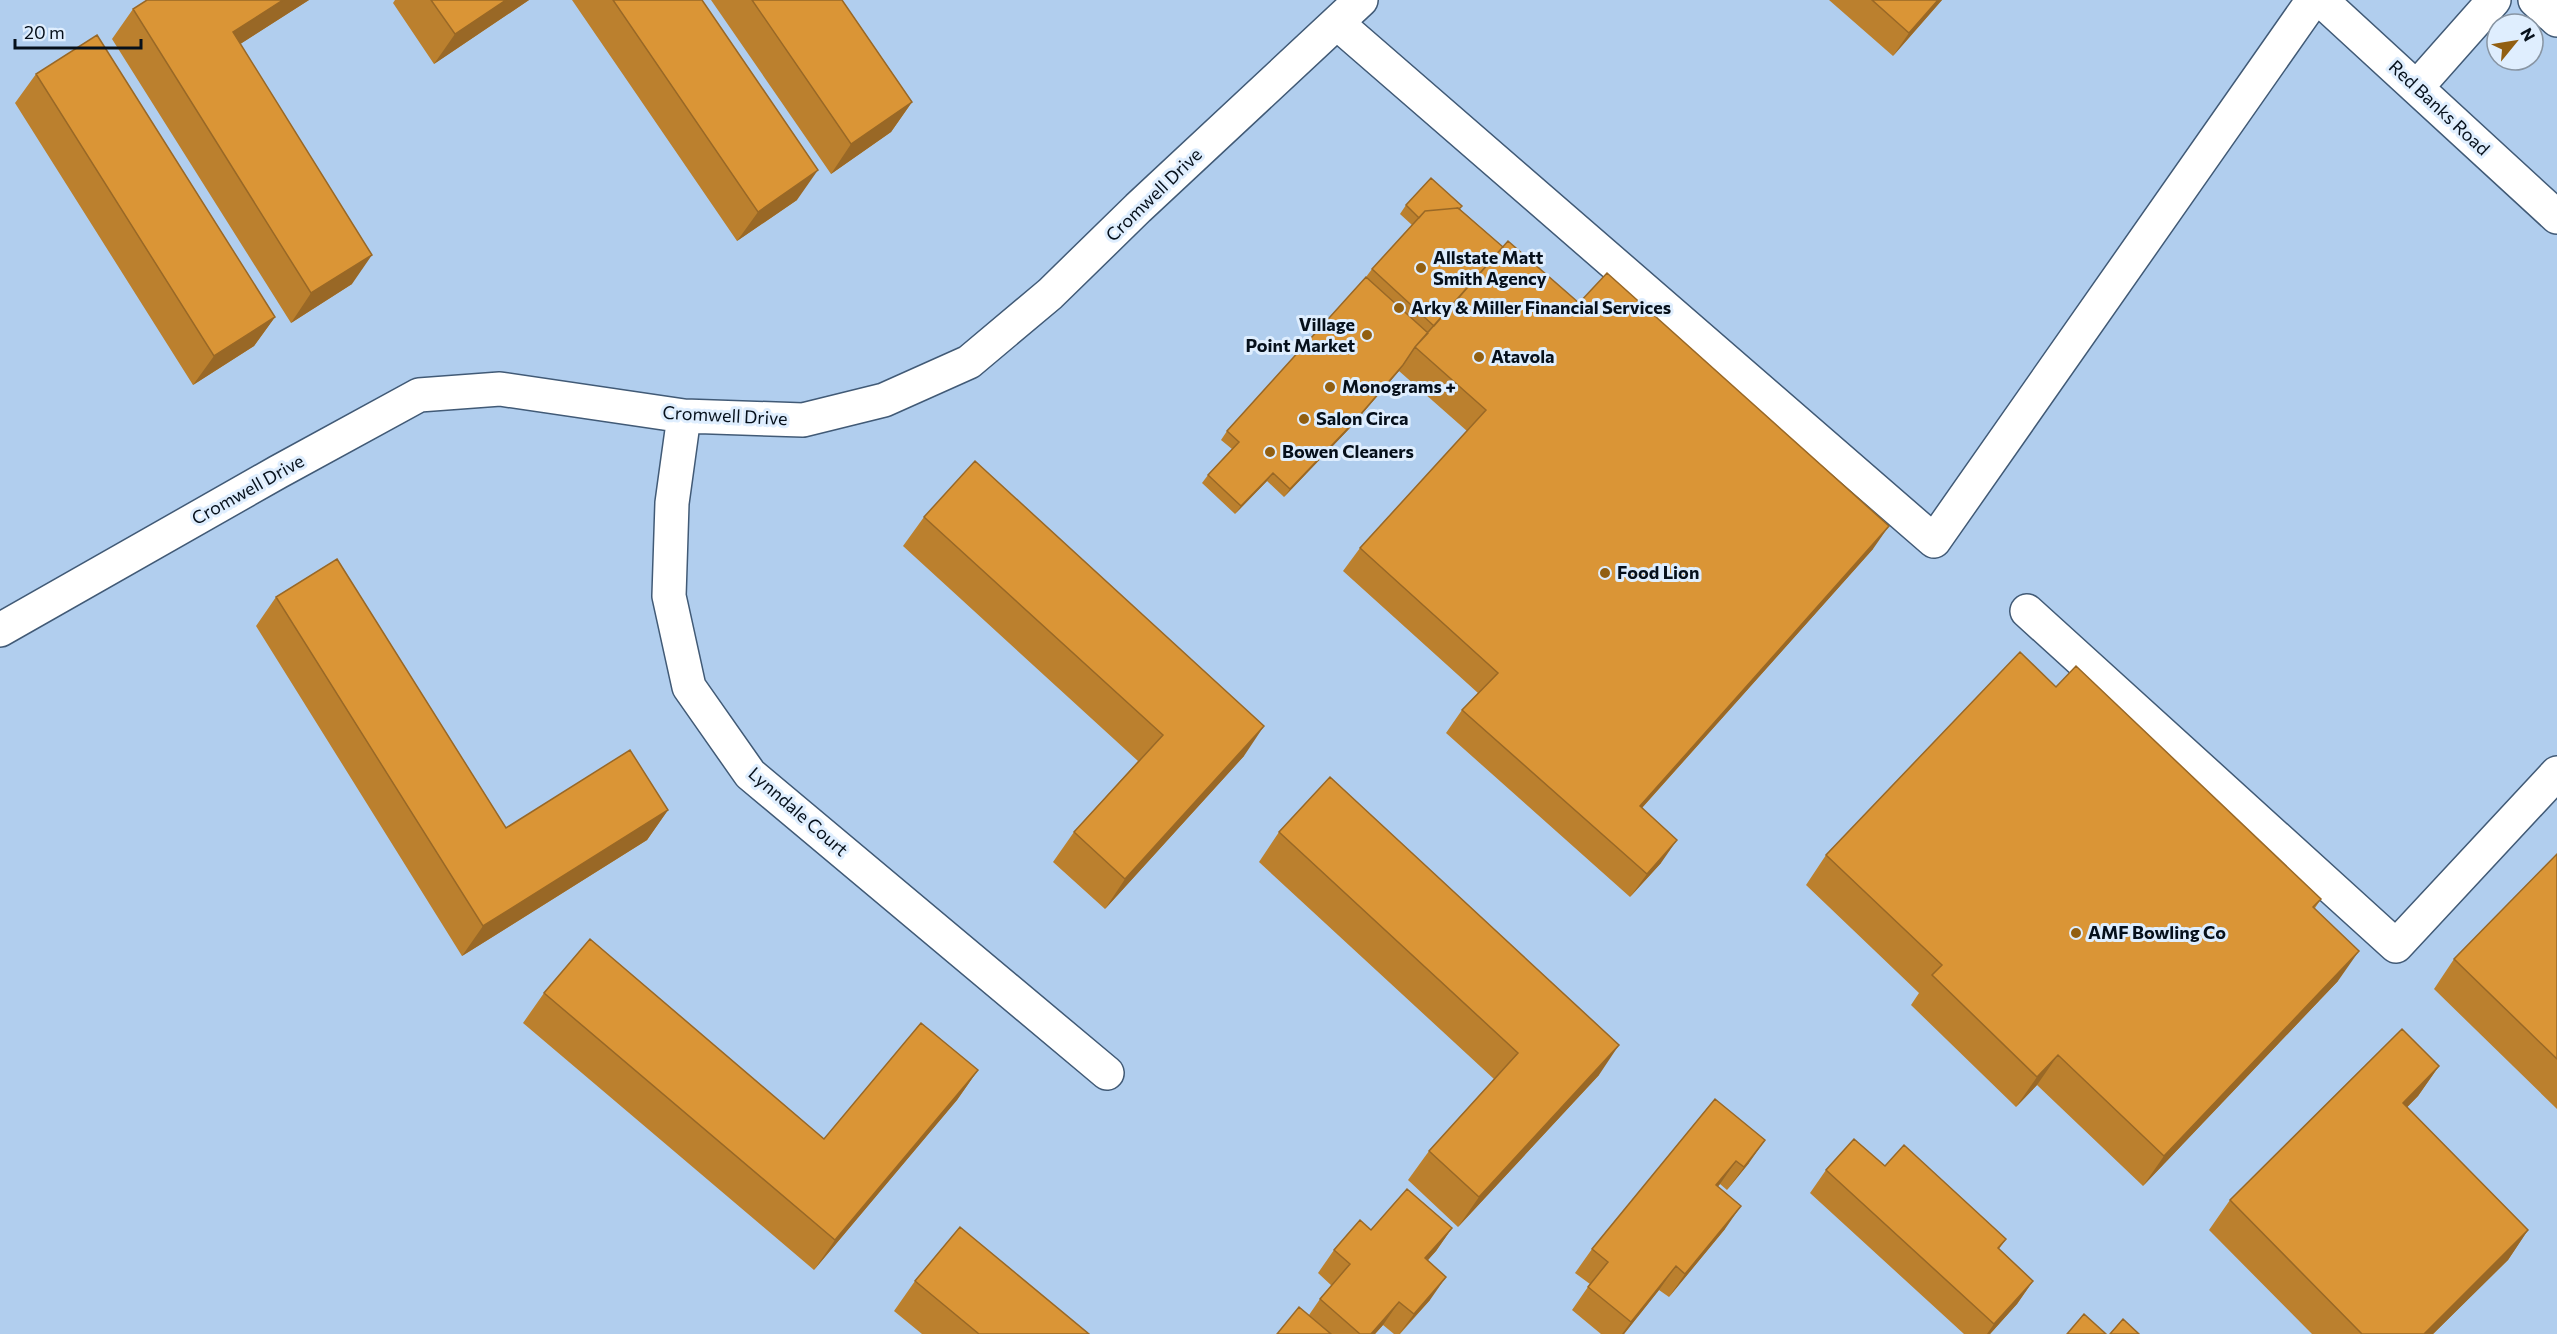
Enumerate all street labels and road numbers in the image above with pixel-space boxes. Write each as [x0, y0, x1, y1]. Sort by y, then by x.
street label: Red Banks Road [2385, 55, 2495, 160]
street label: Cromwell Drive [1101, 143, 1206, 246]
street label: Cromwell Drive [662, 401, 788, 429]
street label: Cromwell Drive [187, 449, 308, 529]
street label: Lynndale Court [744, 762, 853, 860]

